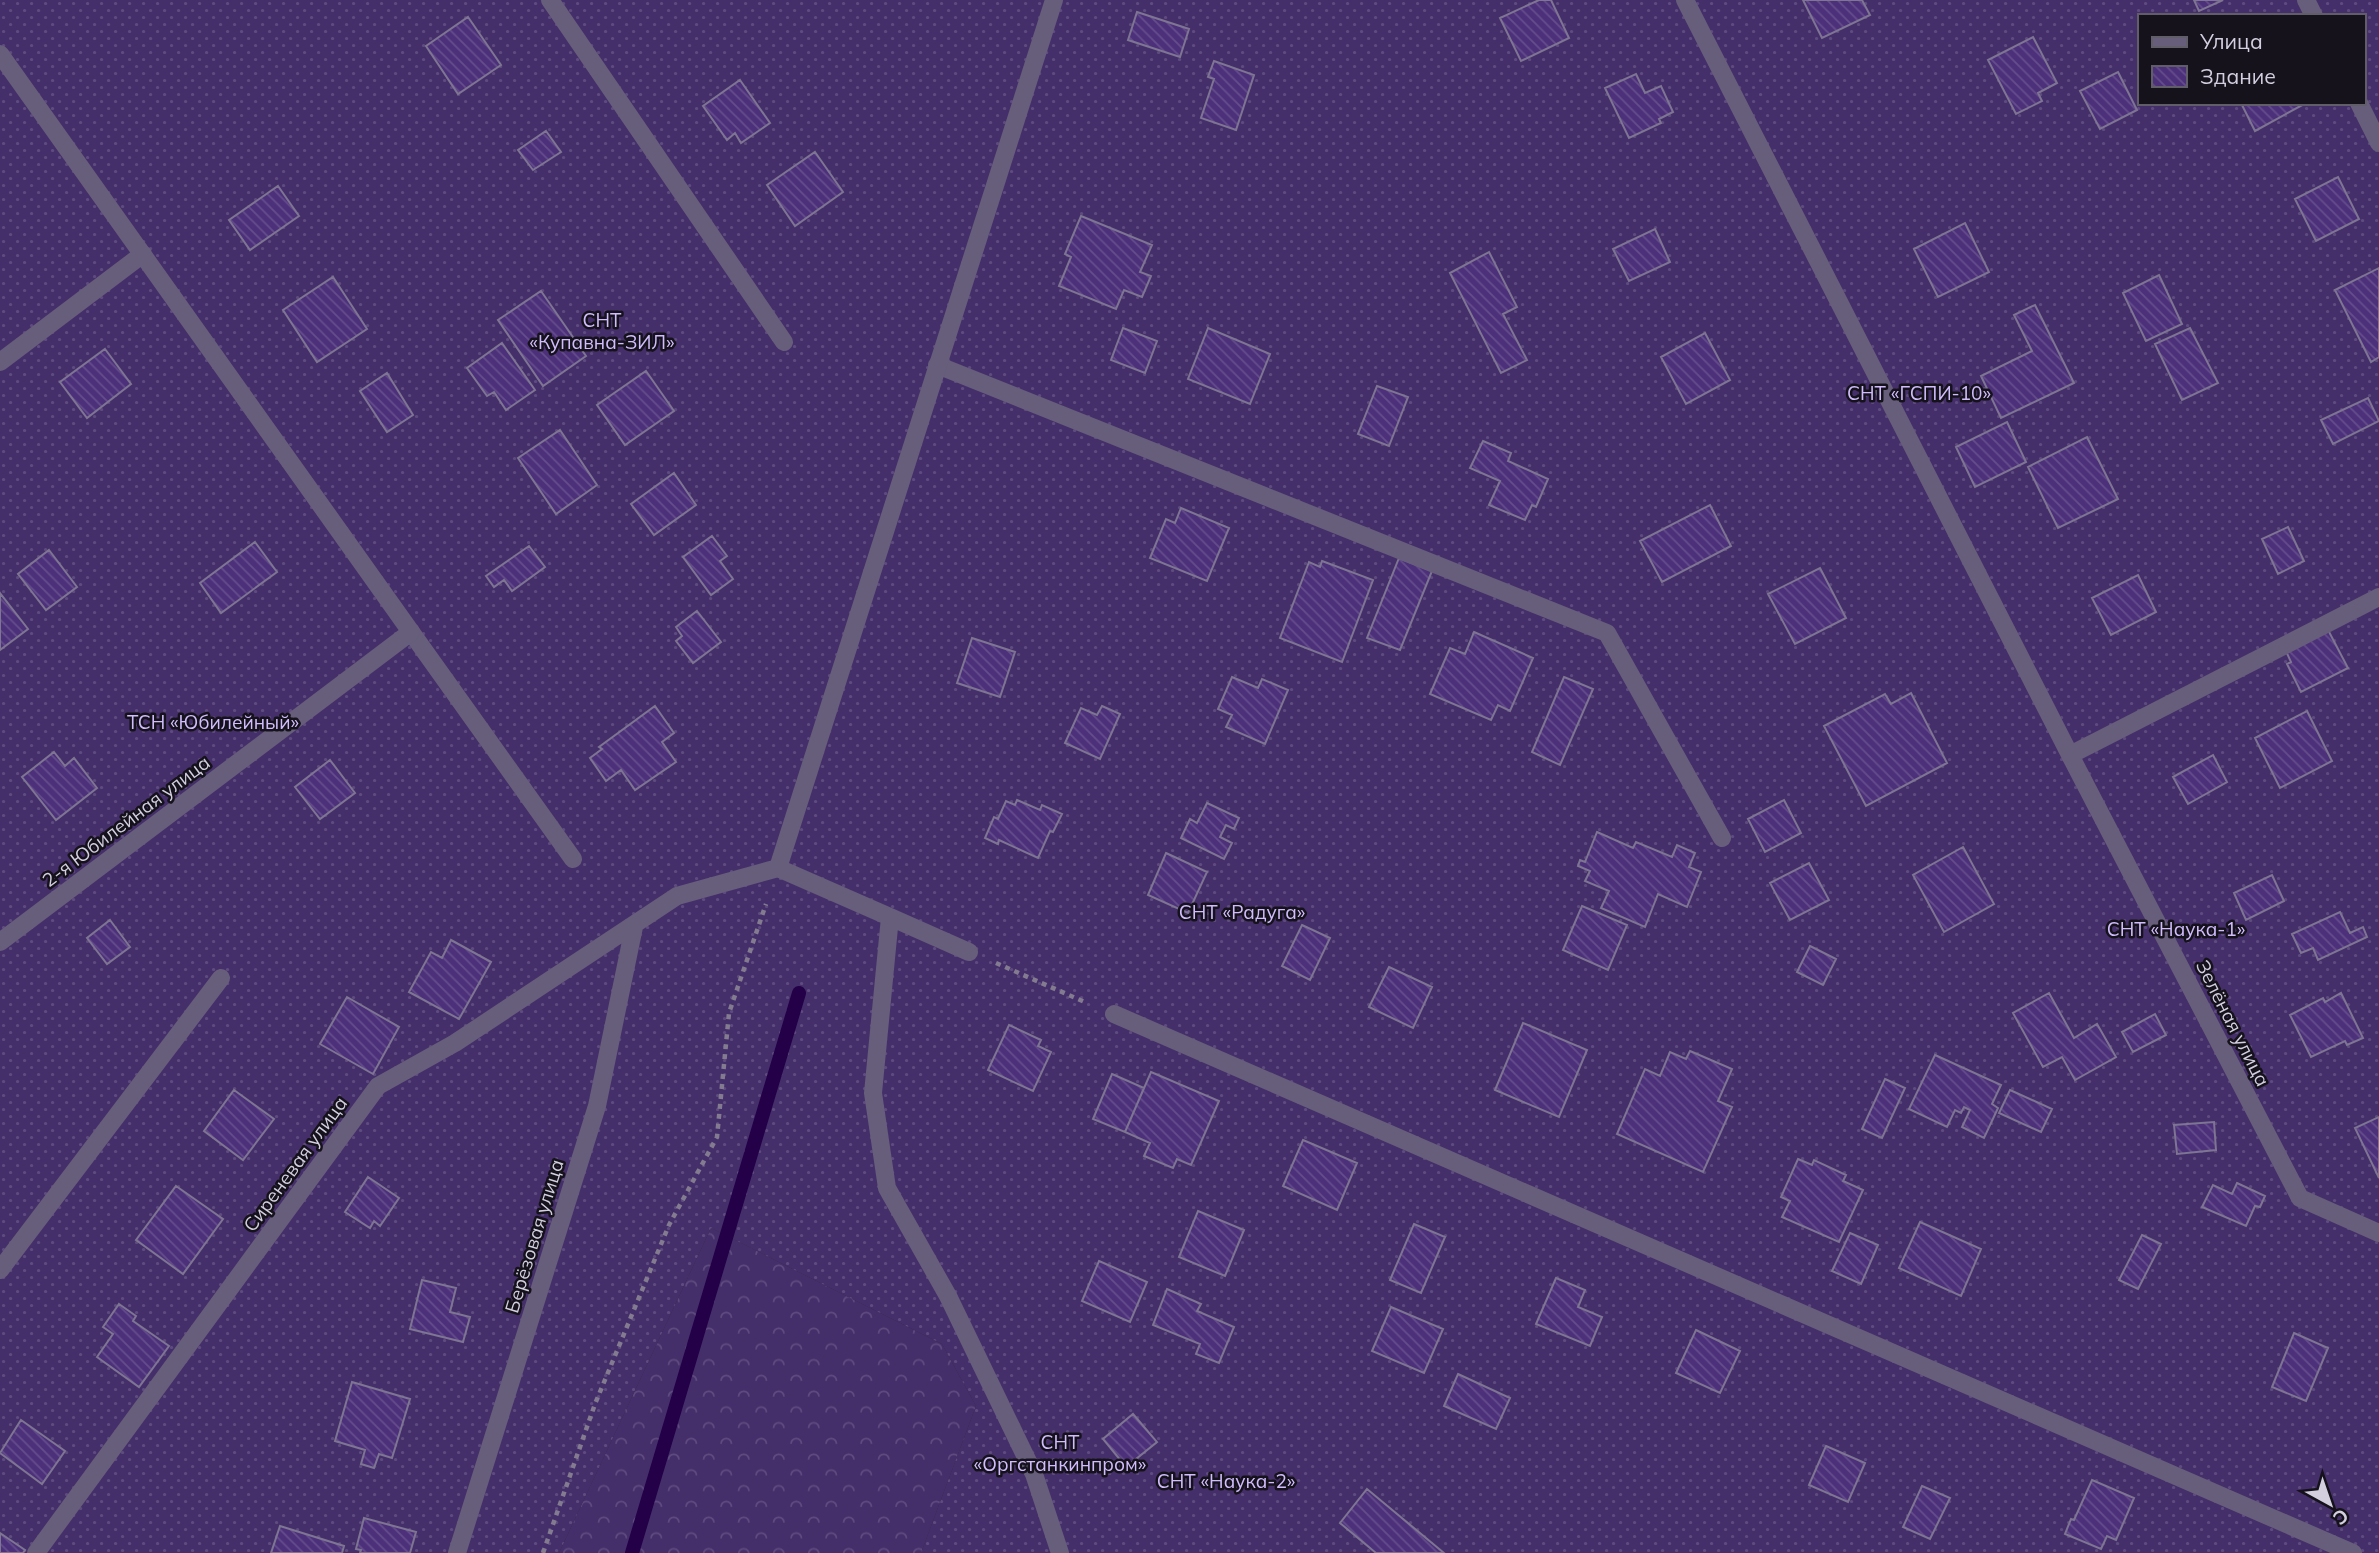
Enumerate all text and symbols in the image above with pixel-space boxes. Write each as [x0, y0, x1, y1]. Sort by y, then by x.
legend [2138, 14, 2365, 105]
text: Улица [2199, 28, 2263, 54]
text: Здание [2200, 63, 2276, 89]
park label: СНТ «Купавна-ЗИЛ» [530, 308, 674, 354]
park label: СНТ «ГСПИ-10» [1847, 381, 1991, 405]
park label: ТСН «Юбилейный» [127, 710, 299, 734]
street label: 2-я Юбилейная улица [37, 750, 215, 892]
park label: СНТ «Радуга» [1179, 900, 1305, 924]
park label: СНТ «Наука-1» [2107, 917, 2245, 941]
street label: Зелёная улица [2191, 956, 2275, 1090]
street label: Сиреневая улица [238, 1092, 352, 1236]
street label: Берёзовая улица [499, 1156, 569, 1316]
park label: СНТ «Оргстанкинпром» [974, 1430, 1146, 1476]
park label: СНТ «Наука-2» [1157, 1469, 1295, 1493]
north arrow [2295, 1469, 2365, 1539]
text: С [2328, 1504, 2354, 1530]

